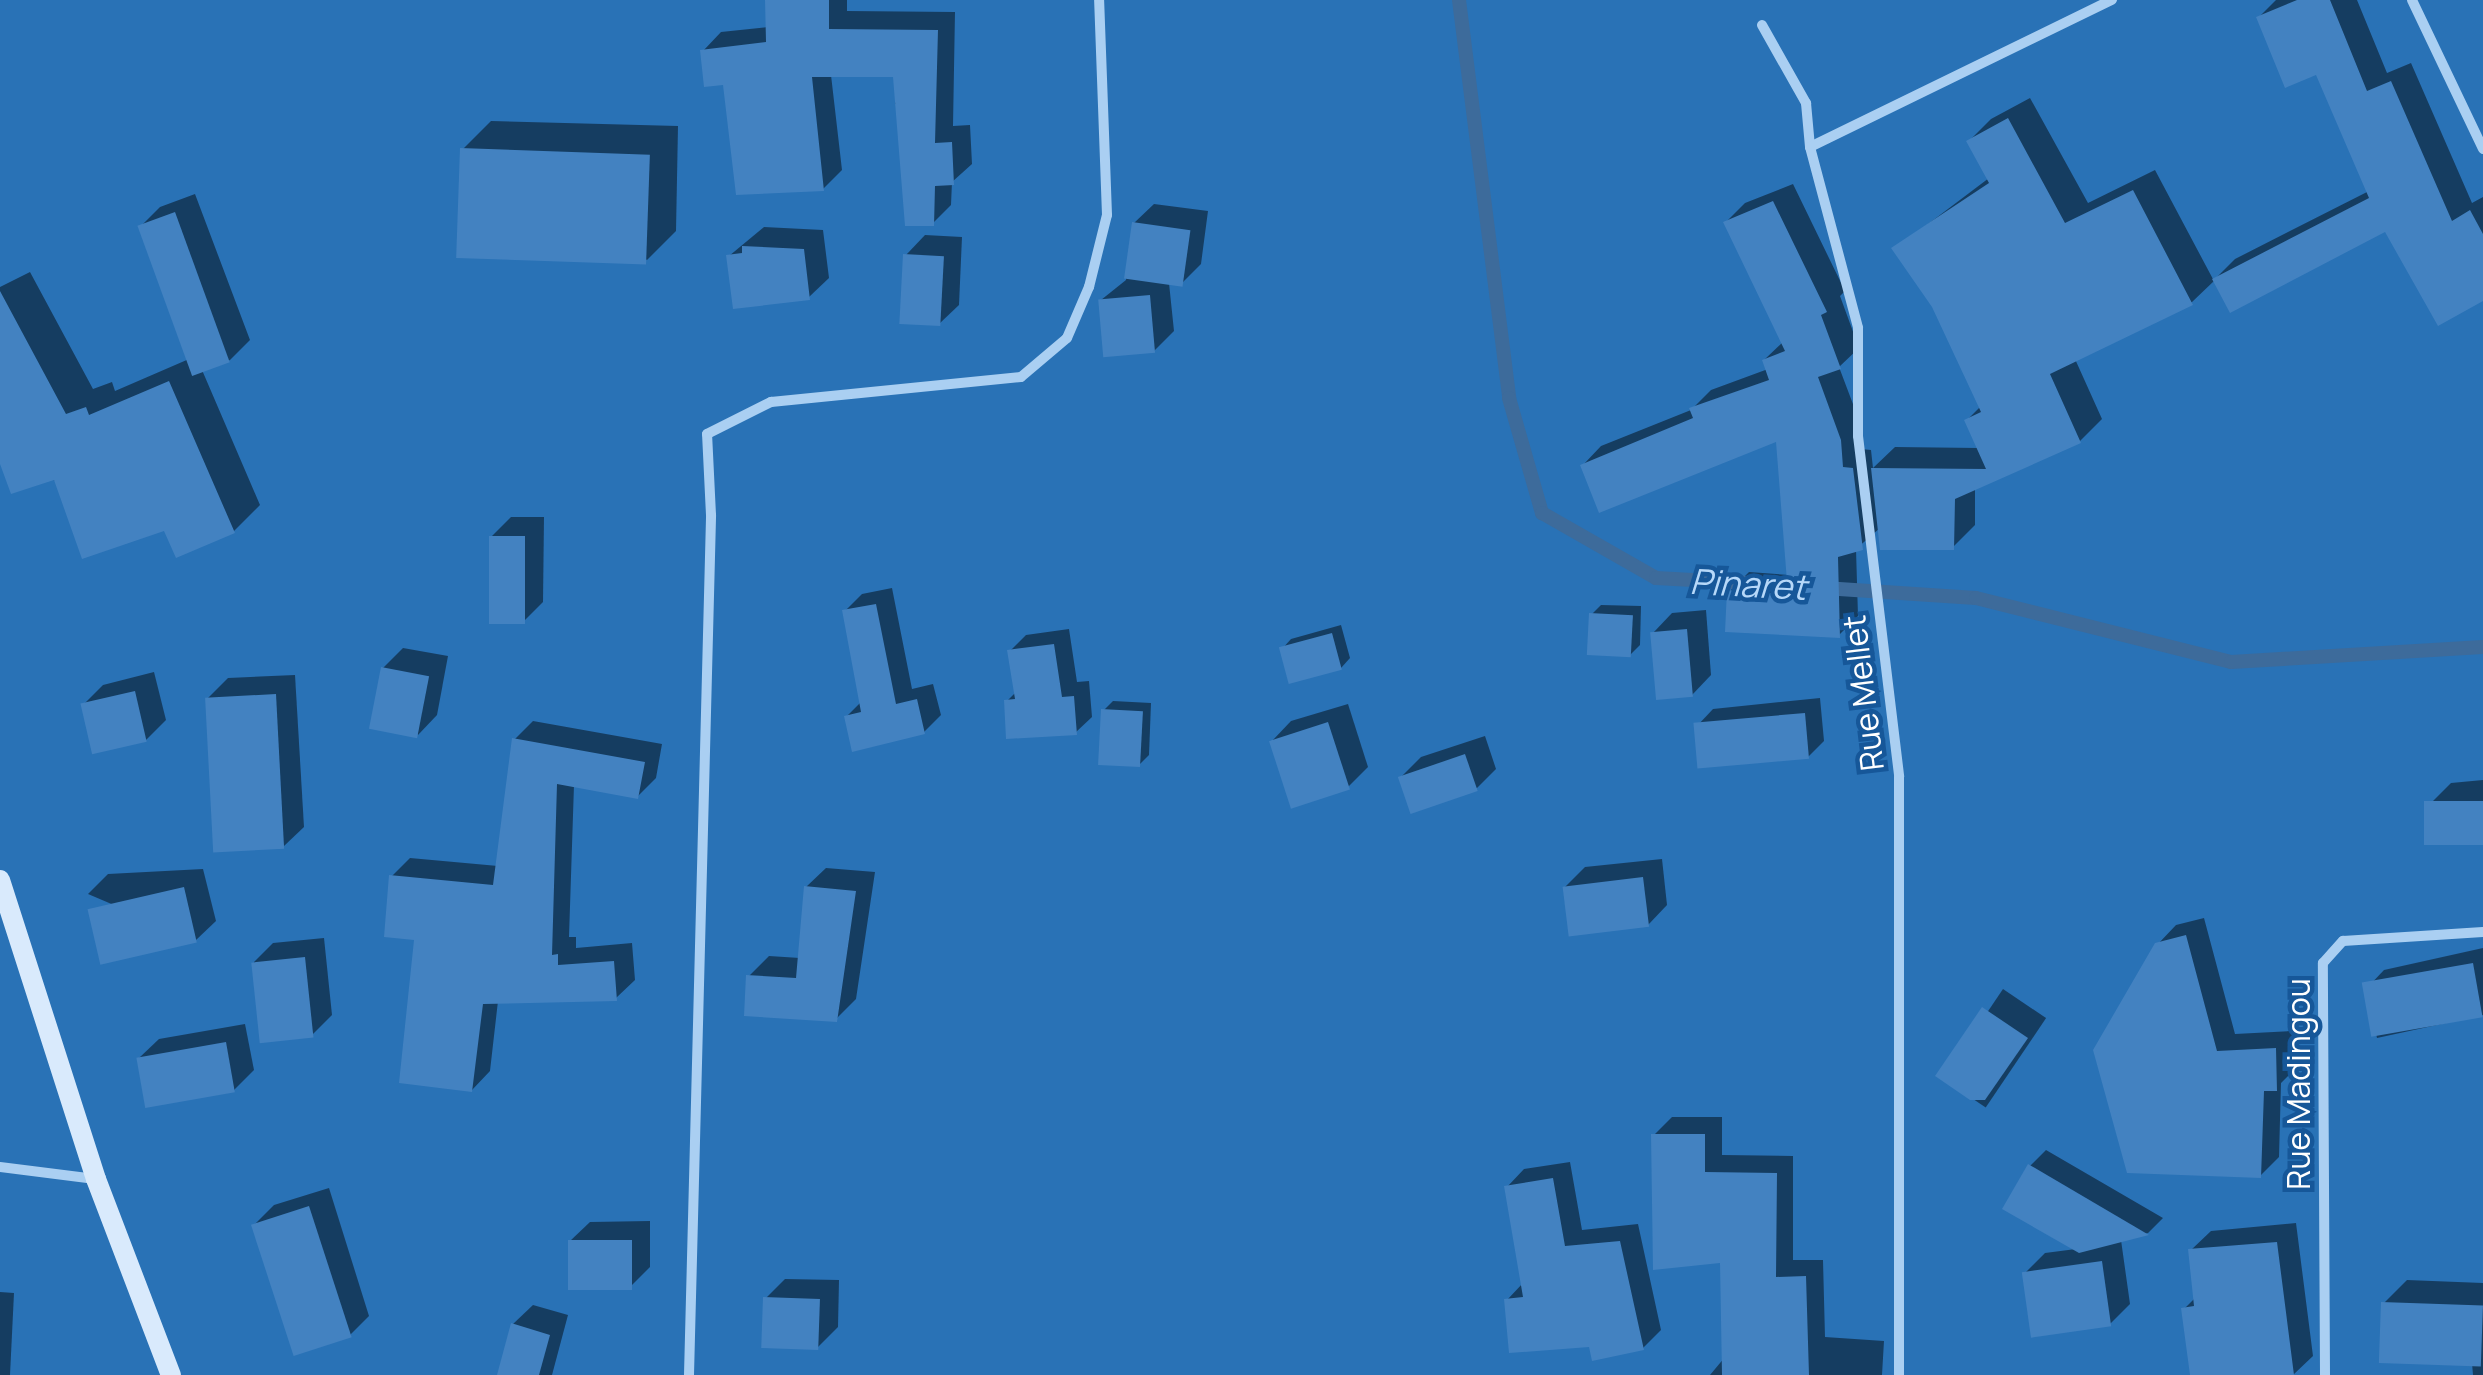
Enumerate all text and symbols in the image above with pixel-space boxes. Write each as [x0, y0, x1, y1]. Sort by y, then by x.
water label: Pinaret [1689, 560, 1807, 608]
street label: Rue Mellet [1834, 613, 1892, 773]
street label: Rue Madingou [2279, 978, 2317, 1190]

